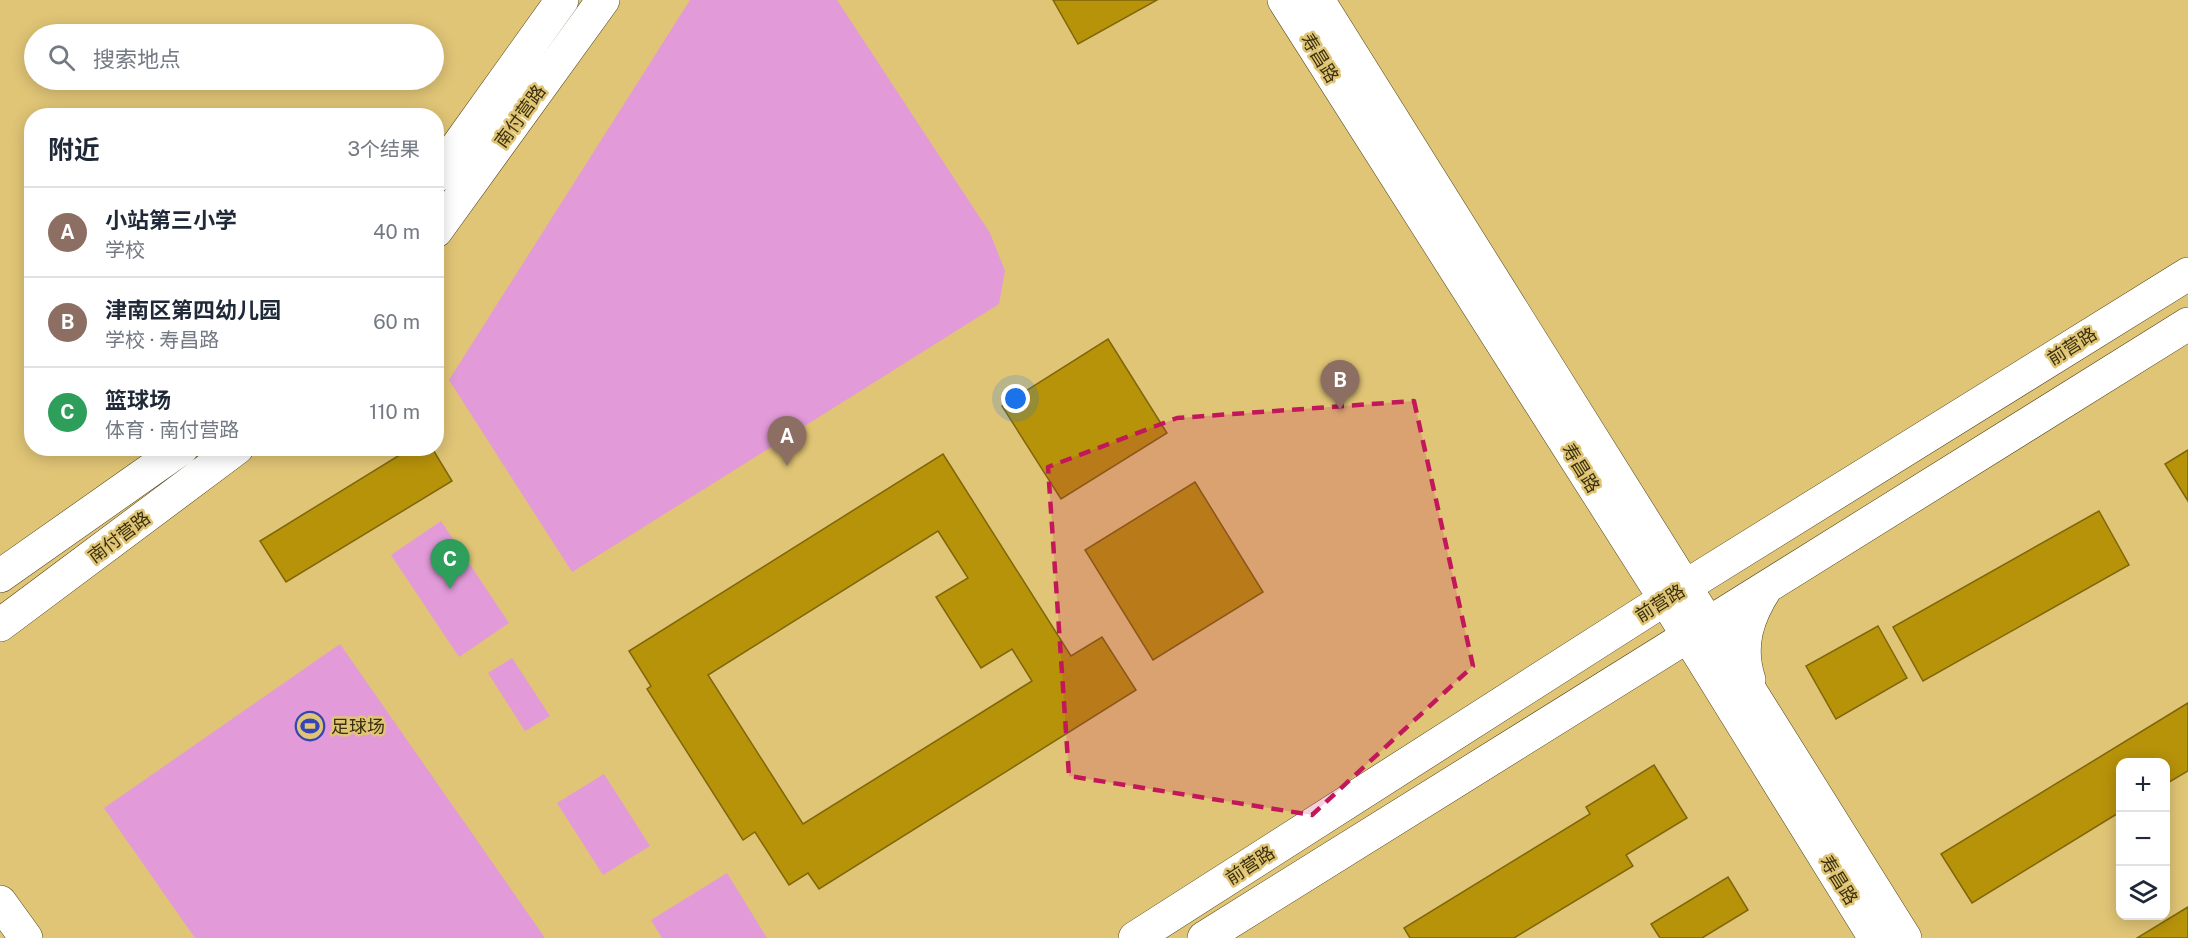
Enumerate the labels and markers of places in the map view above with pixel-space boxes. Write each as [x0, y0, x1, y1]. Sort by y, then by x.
pin: B [1320, 360, 1360, 410]
pin: A [768, 416, 806, 466]
pin: C [430, 540, 470, 589]
sports icon: 足球场 [294, 710, 326, 742]
place label: 足球场 [331, 716, 385, 737]

